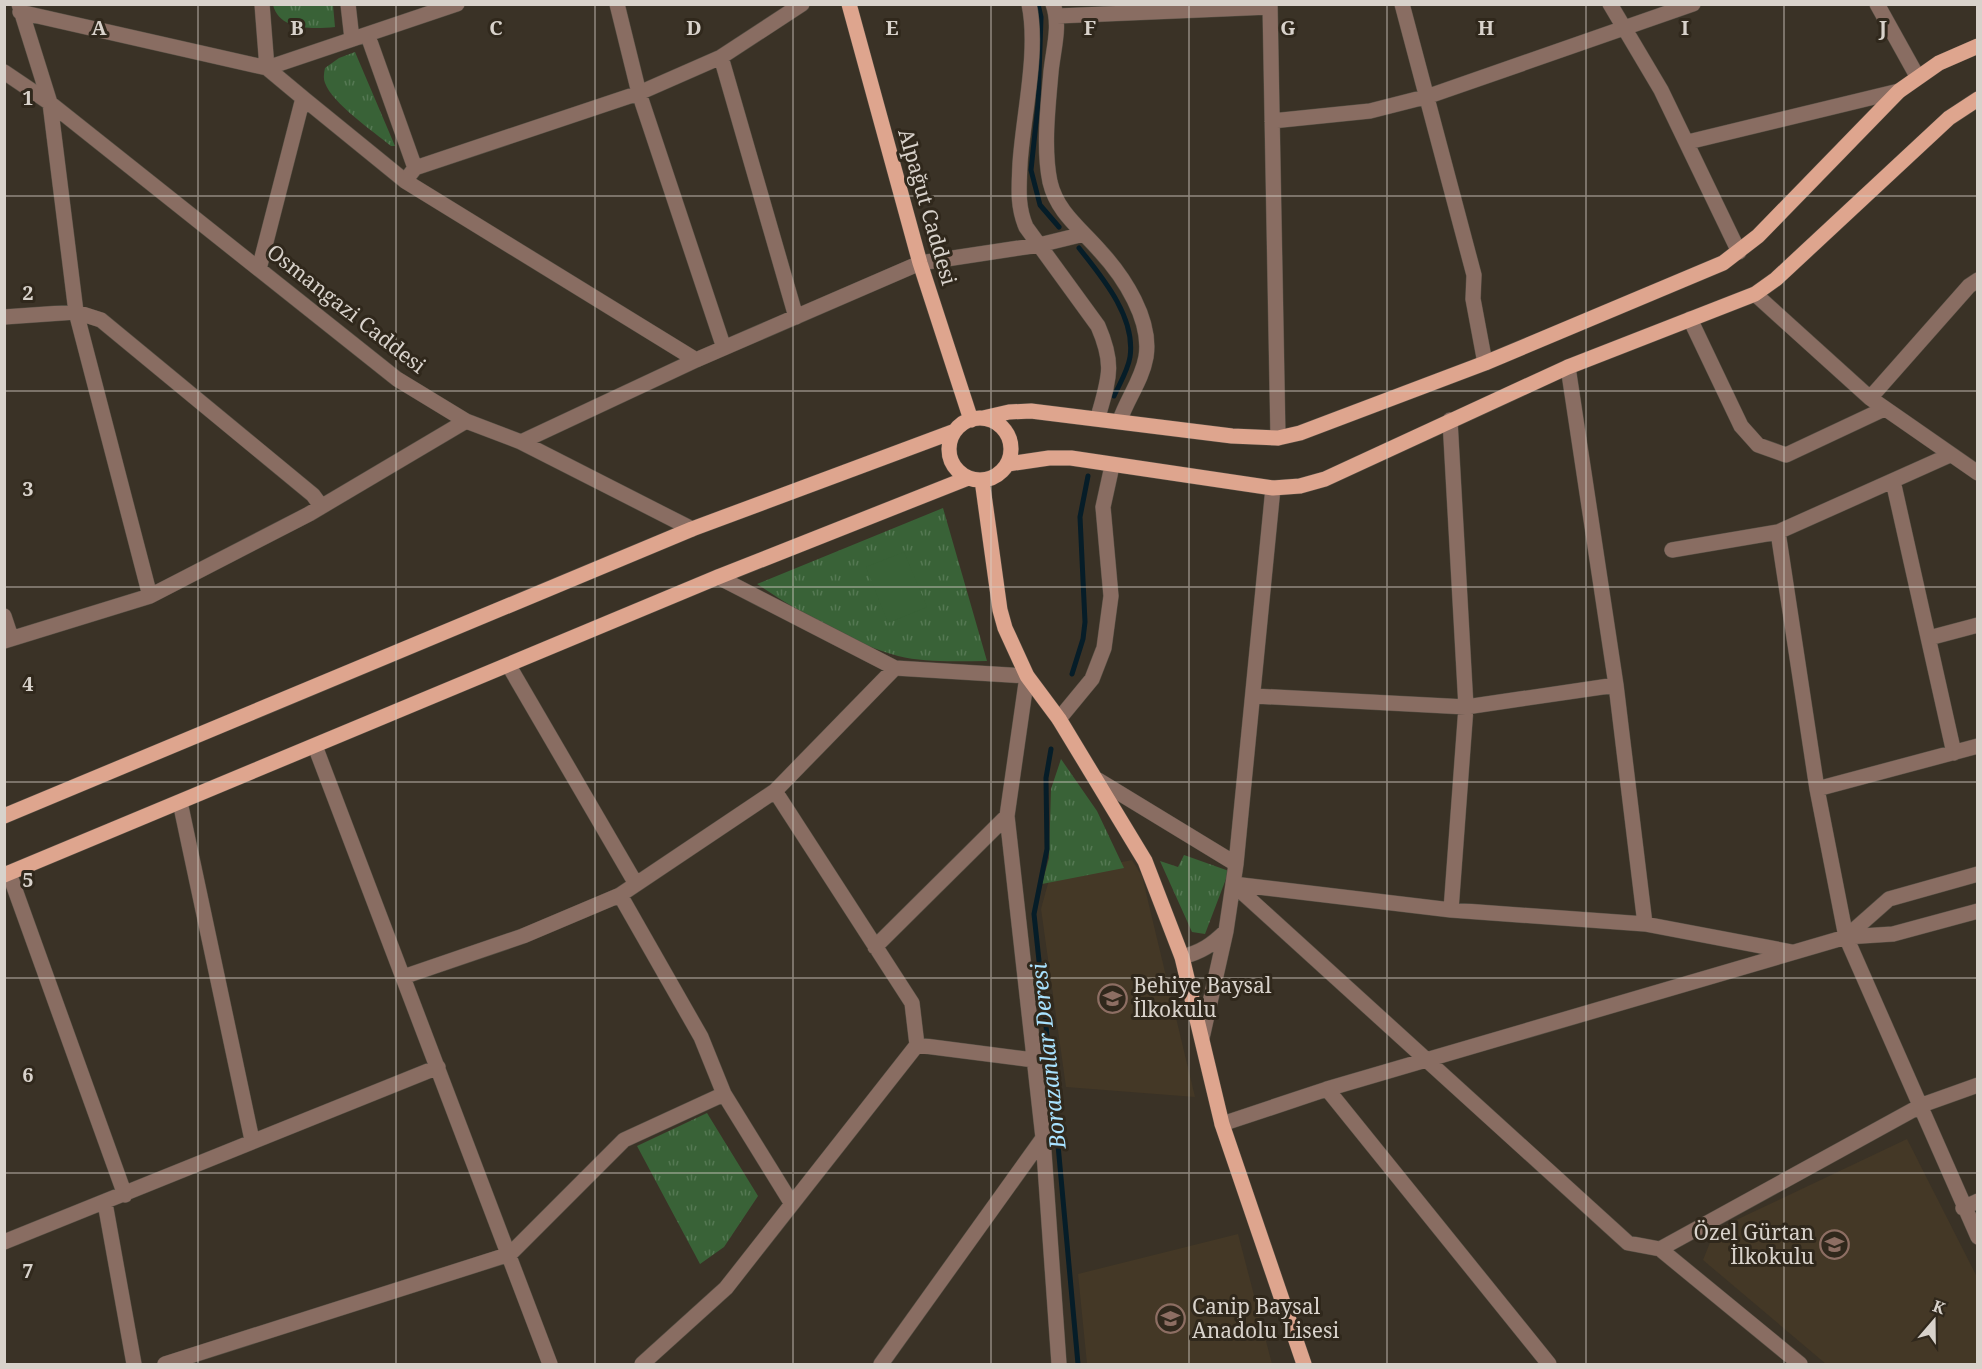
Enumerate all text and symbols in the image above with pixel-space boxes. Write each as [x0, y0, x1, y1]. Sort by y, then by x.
text: A [91, 14, 107, 41]
text: B [290, 14, 304, 41]
text: C [489, 14, 503, 41]
text: D [686, 14, 702, 41]
text: E [885, 14, 899, 41]
text: F [1084, 14, 1096, 41]
text: G [1280, 14, 1296, 41]
text: H [1478, 14, 1494, 41]
text: I [1681, 14, 1689, 41]
text: J [1878, 14, 1887, 41]
text: 1 [22, 84, 34, 111]
street label: Alpağut Caddesi [892, 125, 964, 288]
street label: Osmangazi Caddesi [261, 237, 432, 379]
text: 2 [22, 279, 34, 306]
text: 3 [22, 475, 34, 502]
text: 4 [22, 670, 34, 697]
text: 5 [22, 866, 34, 893]
water label: Borazanlar Deresi [1022, 961, 1072, 1151]
place label: Behiye Baysal İlkokulu [1133, 971, 1272, 1023]
school or university icon: Behiye Baysal İlkokulu [1096, 982, 1128, 1014]
text: 6 [22, 1061, 34, 1088]
place label: Özel Gürtan İlkokulu [1694, 1218, 1814, 1270]
school or university icon: Özel Gürtan İlkokulu [1819, 1229, 1851, 1261]
text: 7 [22, 1257, 34, 1284]
north arrow [1904, 1291, 1964, 1351]
place label: Canip Baysal Anadolu Lisesi [1192, 1292, 1339, 1344]
text: K [1930, 1295, 1949, 1319]
school or university icon: Canip Baysal Anadolu Lisesi [1155, 1303, 1187, 1335]

